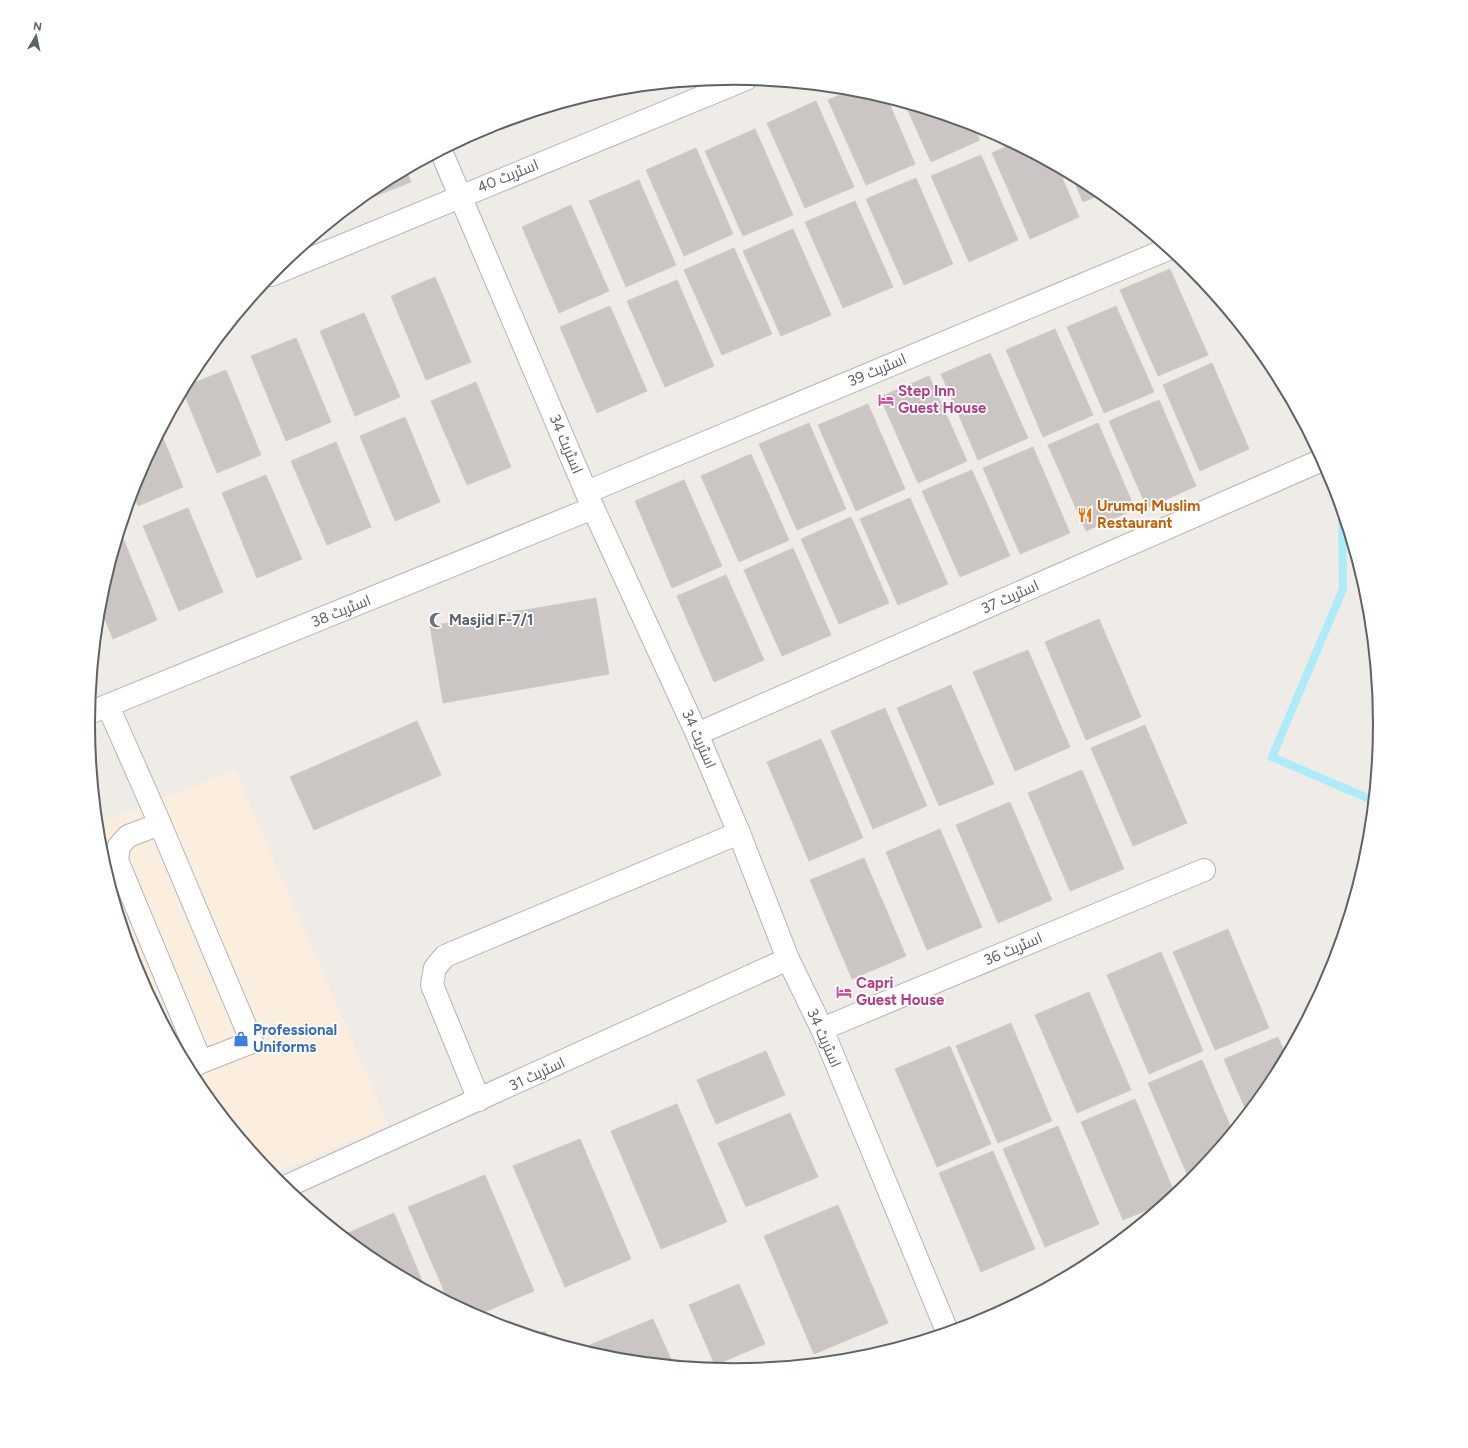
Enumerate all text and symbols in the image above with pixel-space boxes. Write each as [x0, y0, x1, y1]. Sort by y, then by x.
north arrow [16, 16, 56, 56]
text: N [32, 20, 43, 34]
street label: اسٹریٹ 40 [475, 156, 541, 196]
street label: اسٹریٹ 39 [845, 350, 909, 390]
place label: Step Inn Guest House [898, 382, 987, 417]
hotel icon: Step Inn Guest House [877, 391, 895, 409]
street label: اسٹریٹ 34 [545, 412, 587, 476]
place label: Urumqi Muslim Restaurant [1097, 497, 1200, 532]
restaurant icon: Urumqi Muslim Restaurant [1076, 506, 1094, 524]
street label: اسٹریٹ 37 [978, 576, 1042, 618]
street label: اسٹریٹ 38 [309, 591, 373, 631]
mosque icon: Masjid F-7/1 [428, 611, 446, 629]
place label: Masjid F-7/1 [449, 611, 533, 629]
street label: اسٹریٹ 34 [678, 707, 720, 771]
street label: اسٹریٹ 36 [981, 929, 1045, 969]
place label: Capri Guest House [856, 974, 945, 1009]
hotel icon: Capri Guest House [835, 983, 853, 1001]
street label: اسٹریٹ 34 [803, 1006, 845, 1070]
place label: Professional Uniforms [253, 1021, 337, 1056]
shop icon: Professional Uniforms [232, 1030, 250, 1048]
street label: اسٹریٹ 31 [506, 1053, 568, 1095]

